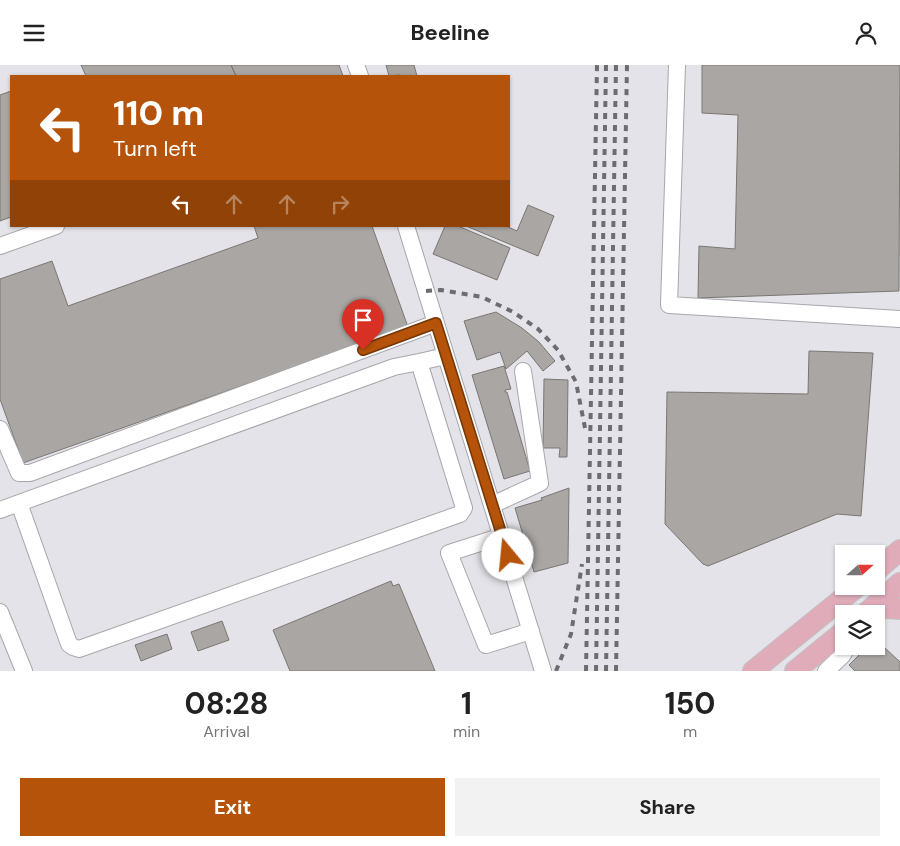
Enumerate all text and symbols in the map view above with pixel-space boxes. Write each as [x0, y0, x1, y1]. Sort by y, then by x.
text: Beeline [410, 18, 490, 47]
icon: menu [20, 19, 48, 47]
icon: person [852, 19, 880, 47]
text: 110 m [113, 90, 204, 136]
icon: left [30, 95, 95, 160]
text: Turn left [113, 134, 197, 163]
icon: left [167, 190, 195, 218]
icon: ahead [220, 190, 248, 218]
icon: ahead [273, 190, 301, 218]
icon: right [326, 190, 354, 218]
pin [342, 299, 384, 350]
icon: arrive [349, 306, 377, 334]
position arrow [481, 528, 533, 580]
north arrow [835, 545, 885, 595]
map controls [835, 545, 885, 655]
button: layers [835, 605, 885, 655]
text: 08:28 [185, 684, 268, 723]
text: 1 [461, 684, 472, 723]
text: 150 [665, 684, 715, 723]
text: Arrival [203, 721, 250, 742]
text: min [453, 721, 480, 742]
text: m [683, 721, 697, 742]
button: Exit [20, 778, 445, 836]
button: Share [455, 778, 880, 836]

